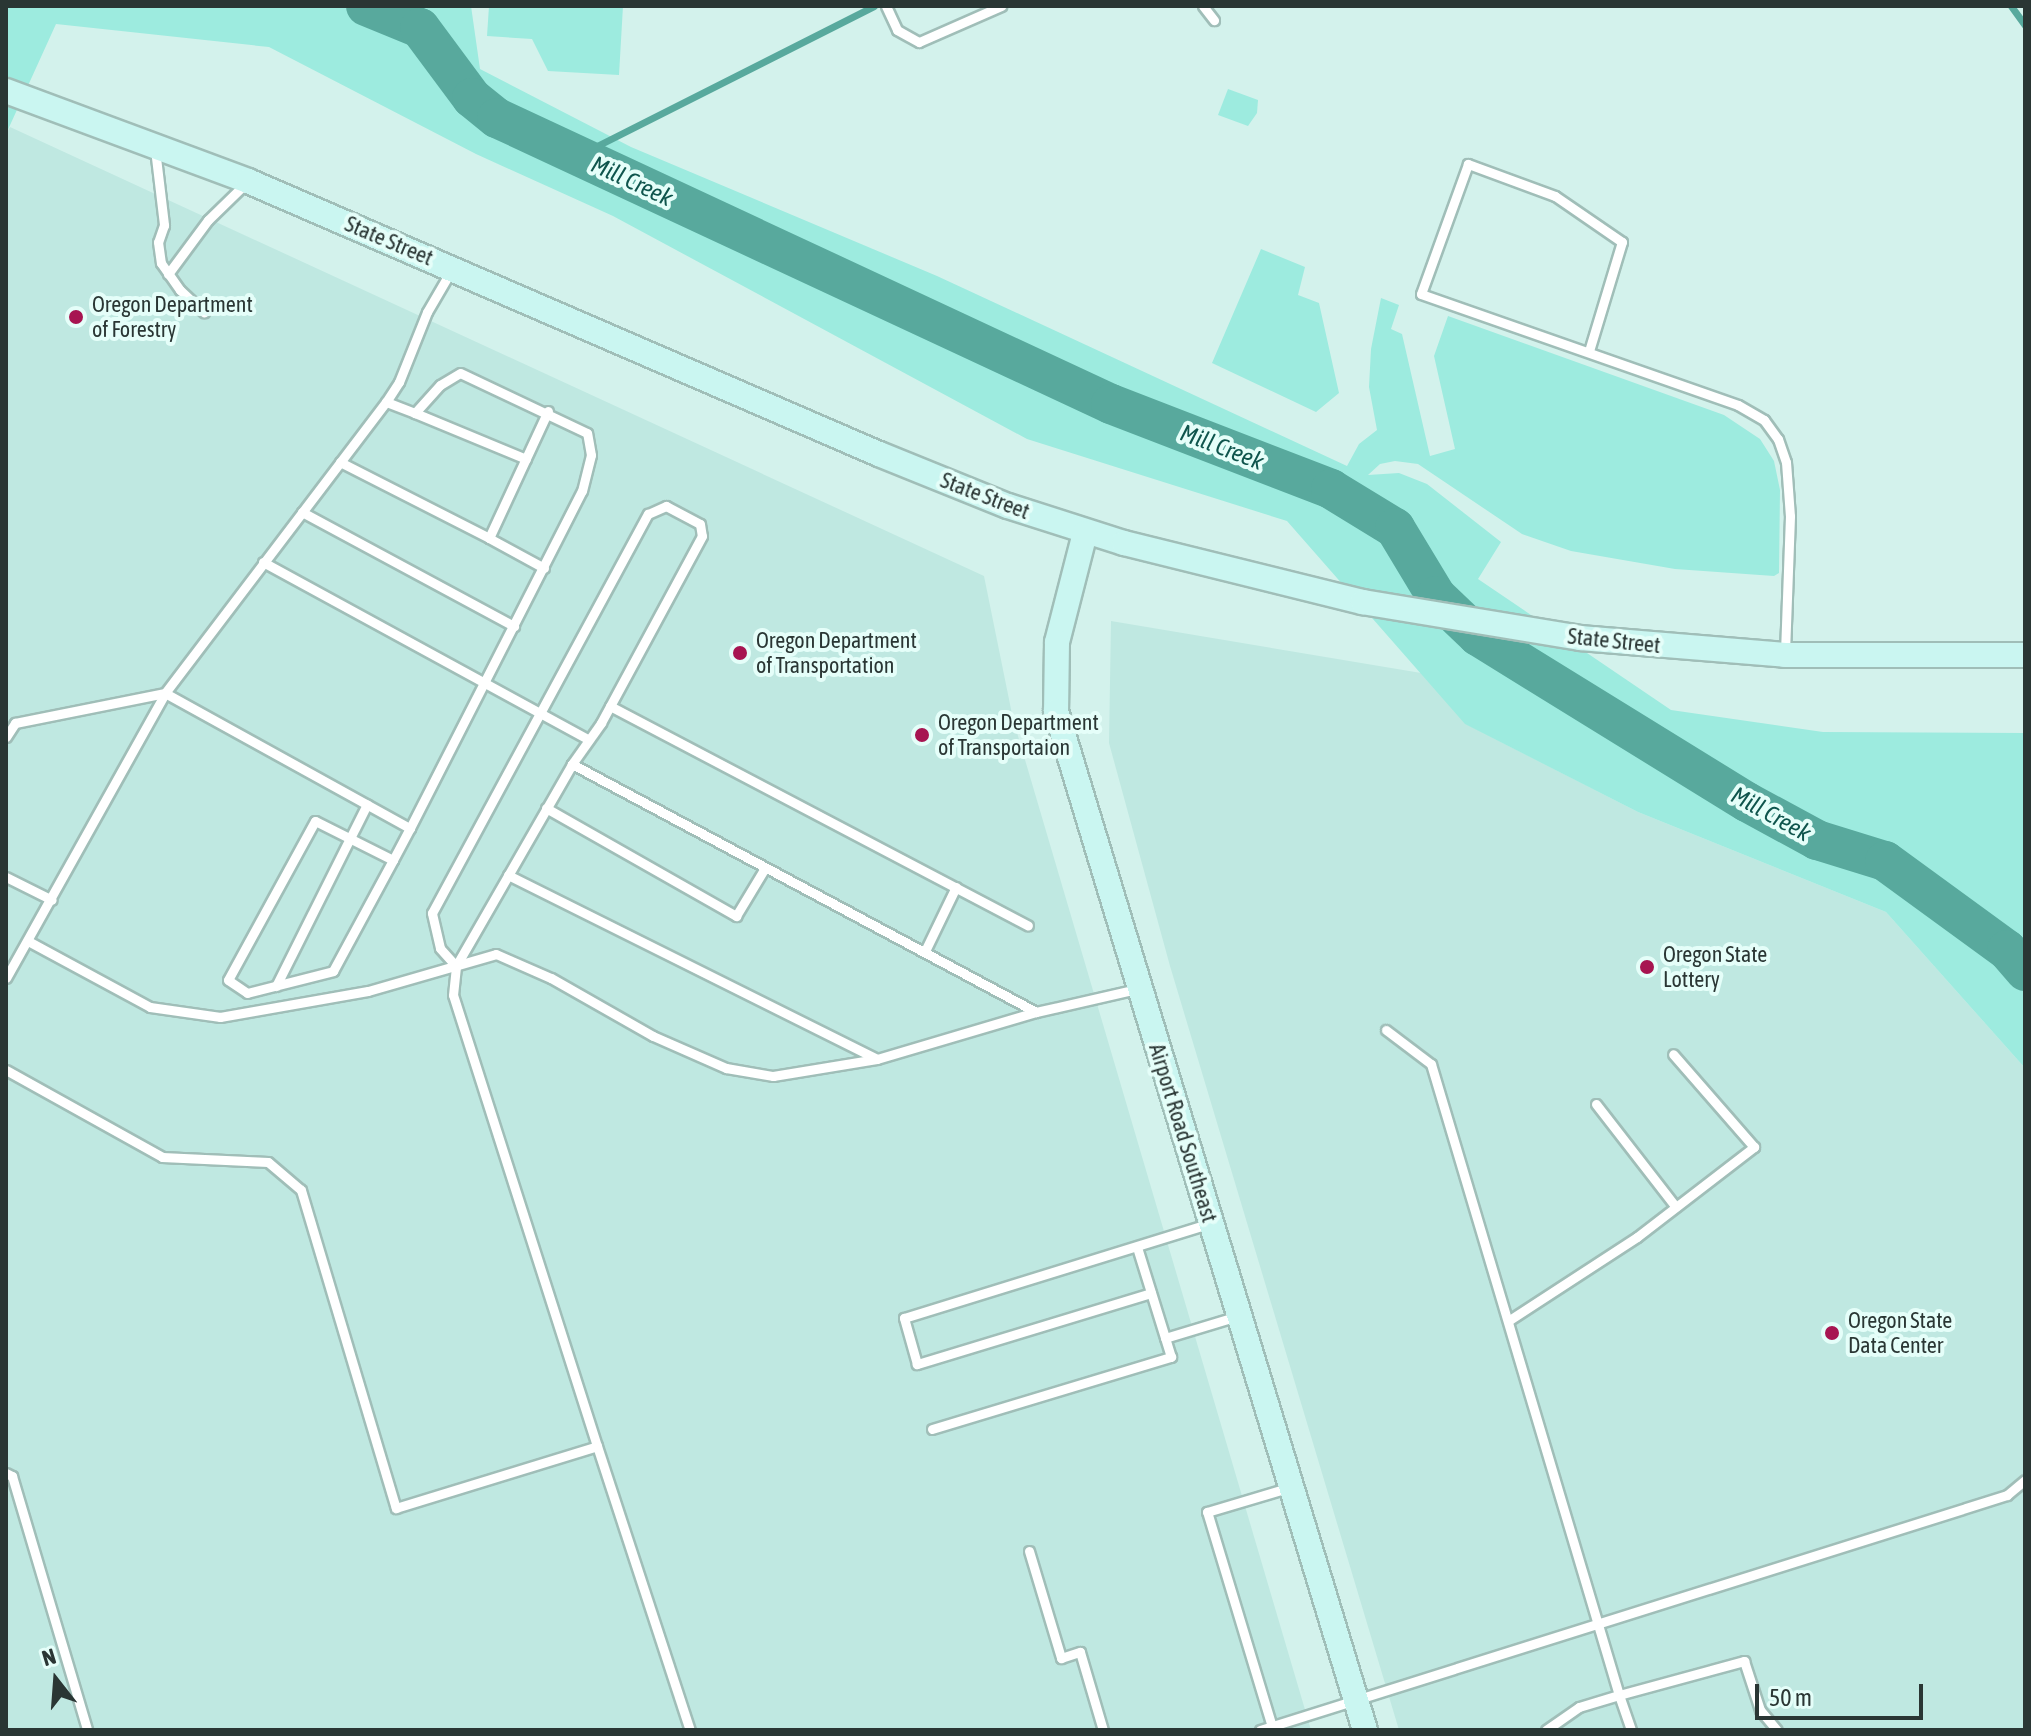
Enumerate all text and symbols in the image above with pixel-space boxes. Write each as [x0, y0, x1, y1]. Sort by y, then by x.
water label: Mill Creek [587, 150, 677, 212]
street label: State Street [341, 211, 437, 271]
place label: Oregon Department of Forestry [92, 291, 253, 342]
marker: Oregon Department of Forestry [67, 308, 85, 326]
water label: Mill Creek [1176, 418, 1268, 476]
street label: State Street [937, 467, 1033, 525]
street label: State Street [1566, 623, 1662, 659]
place label: Oregon Department of Transportation [756, 627, 917, 678]
marker: Oregon Department of Transportation [731, 644, 749, 662]
place label: Oregon Department of Transportaion [938, 709, 1099, 760]
marker: Oregon Department of Transportaion [913, 726, 931, 744]
water label: Mill Creek [1726, 780, 1816, 848]
place label: Oregon State Lottery [1663, 941, 1767, 992]
marker: Oregon State Lottery [1638, 958, 1656, 976]
street label: Airport Road Southeast [1143, 1041, 1223, 1225]
place label: Oregon State Data Center [1848, 1307, 1952, 1358]
marker: Oregon State Data Center [1823, 1324, 1841, 1342]
north arrow [16, 1640, 96, 1720]
text: N [39, 1643, 59, 1671]
scale bar [1759, 1668, 1927, 1718]
text: 50 m [1769, 1684, 1812, 1711]

